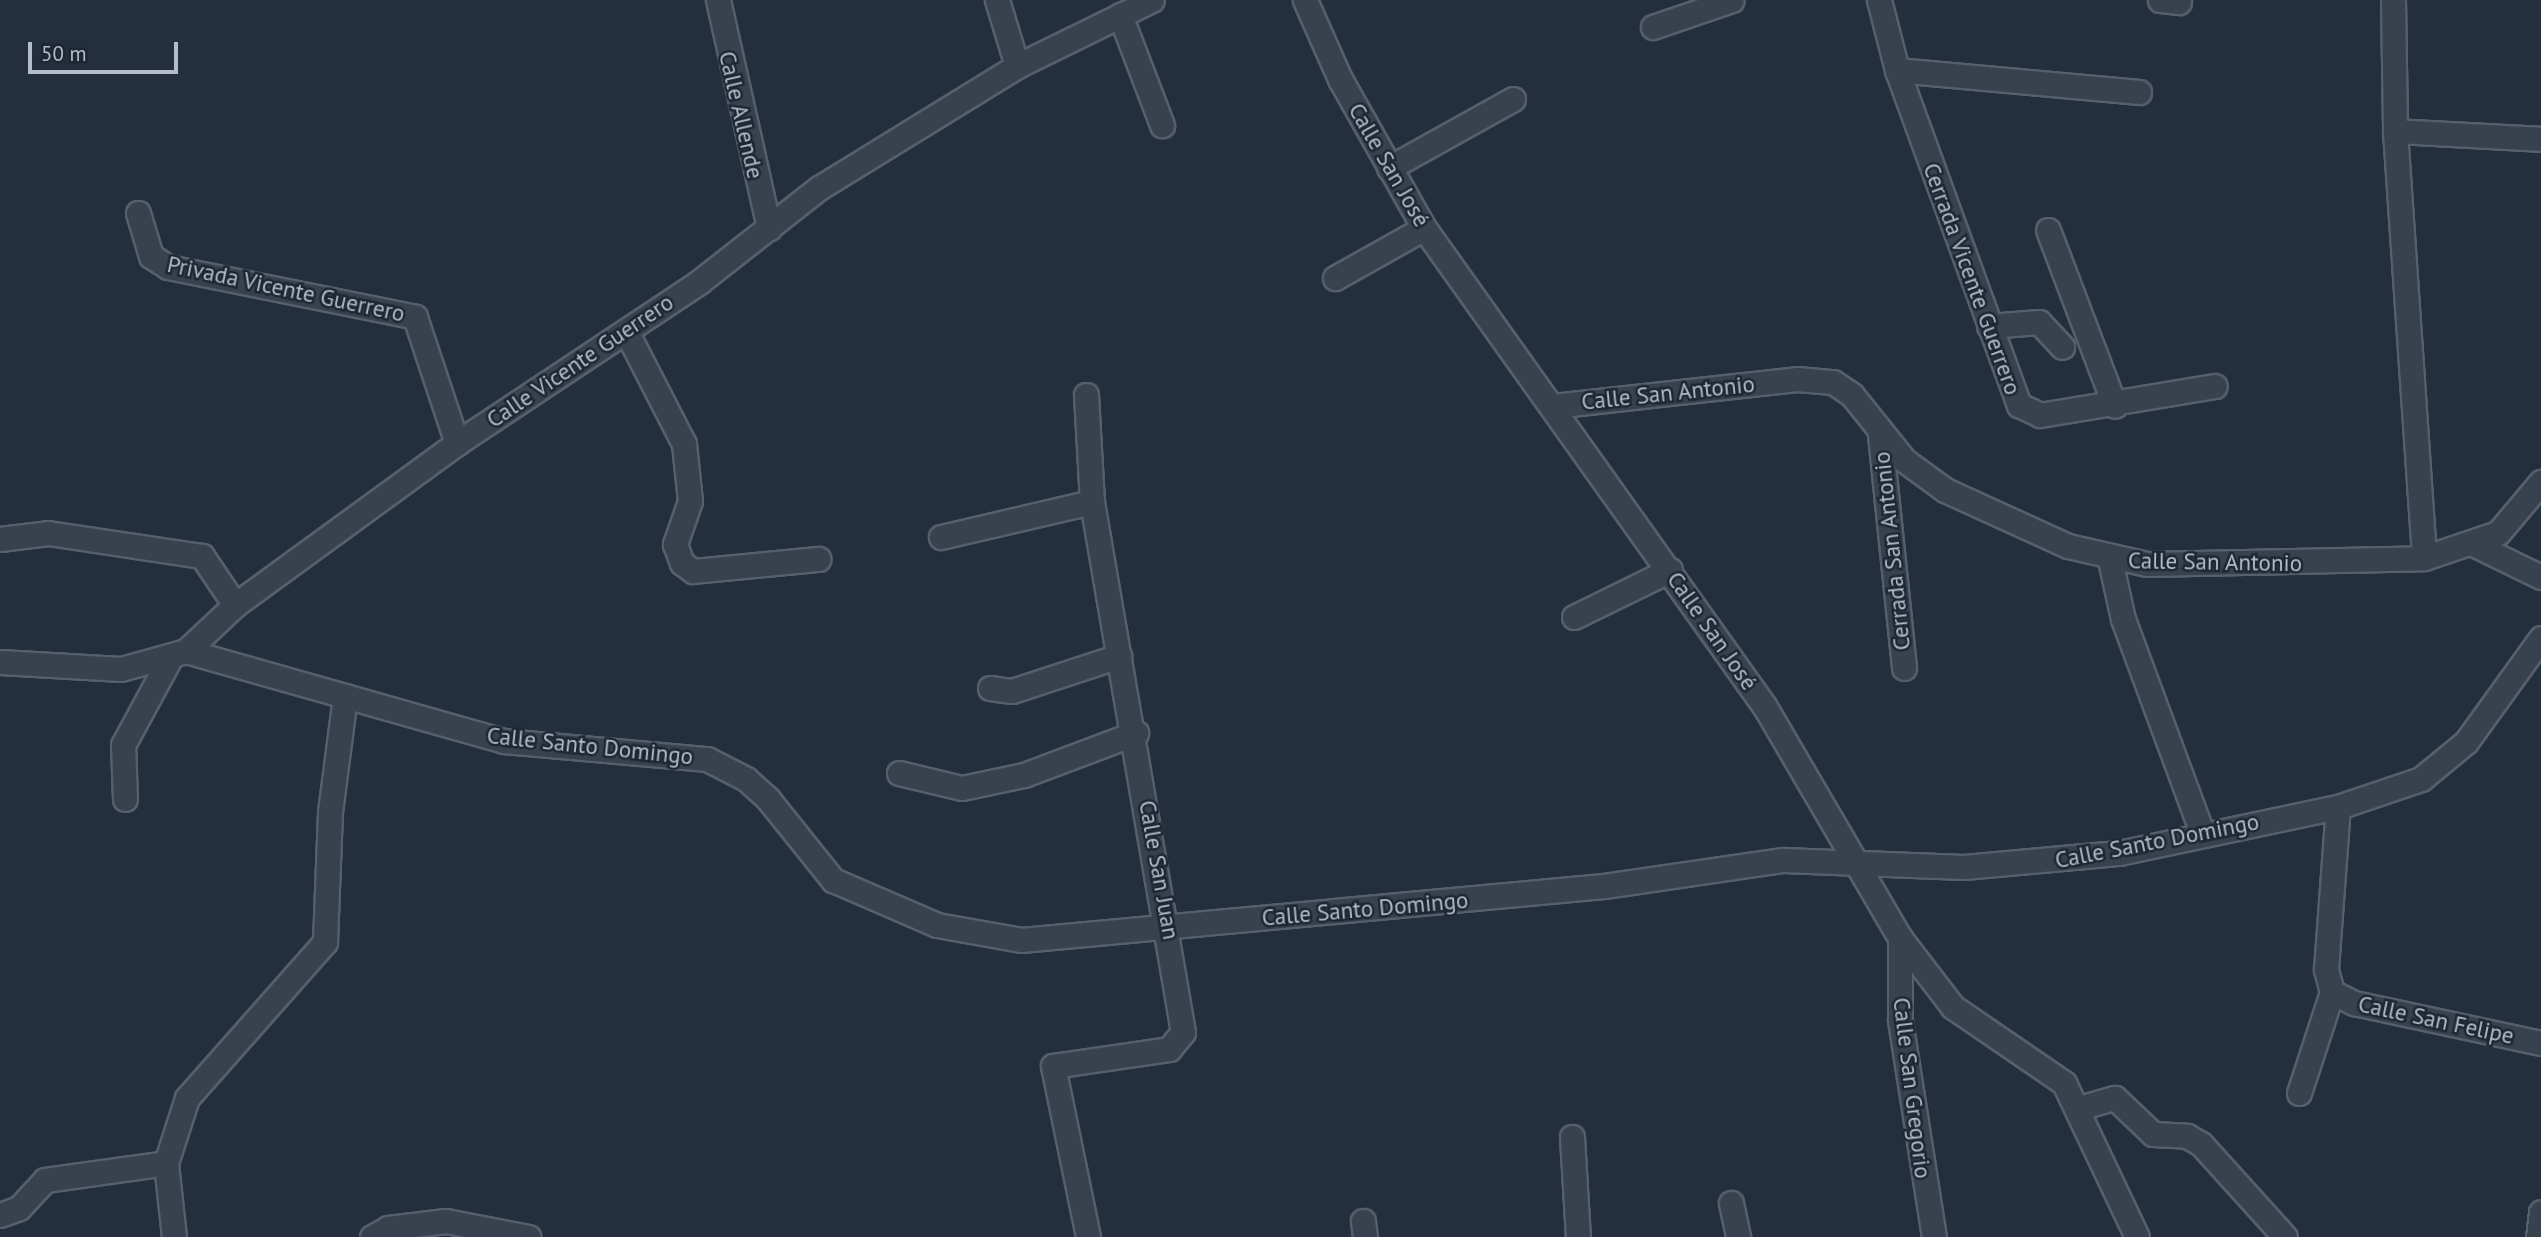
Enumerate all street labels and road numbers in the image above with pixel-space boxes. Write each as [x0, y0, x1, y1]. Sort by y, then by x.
street label: Calle Allende [713, 48, 769, 182]
street label: Calle San José [1343, 98, 1435, 232]
street label: Cerrada Vicente Guerrero [1917, 159, 2027, 399]
street label: Privada Vicente Guerrero [164, 250, 408, 328]
street label: Calle Vicente Guerrero [481, 288, 679, 434]
street label: Calle San Antonio [1580, 370, 1756, 416]
street label: Cerrada San Antonio [1868, 450, 1916, 652]
street label: Calle San Antonio [2127, 547, 2303, 577]
street label: Calle San José [1661, 567, 1763, 695]
street label: Calle Santo Domingo [486, 721, 694, 771]
street label: Calle San Juan [1133, 798, 1185, 942]
street label: Calle Santo Domingo [2053, 808, 2261, 874]
street label: Calle Santo Domingo [1261, 886, 1469, 932]
street label: Calle San Felipe [2356, 990, 2516, 1050]
street label: Calle San Gregorio [1887, 996, 1937, 1180]

